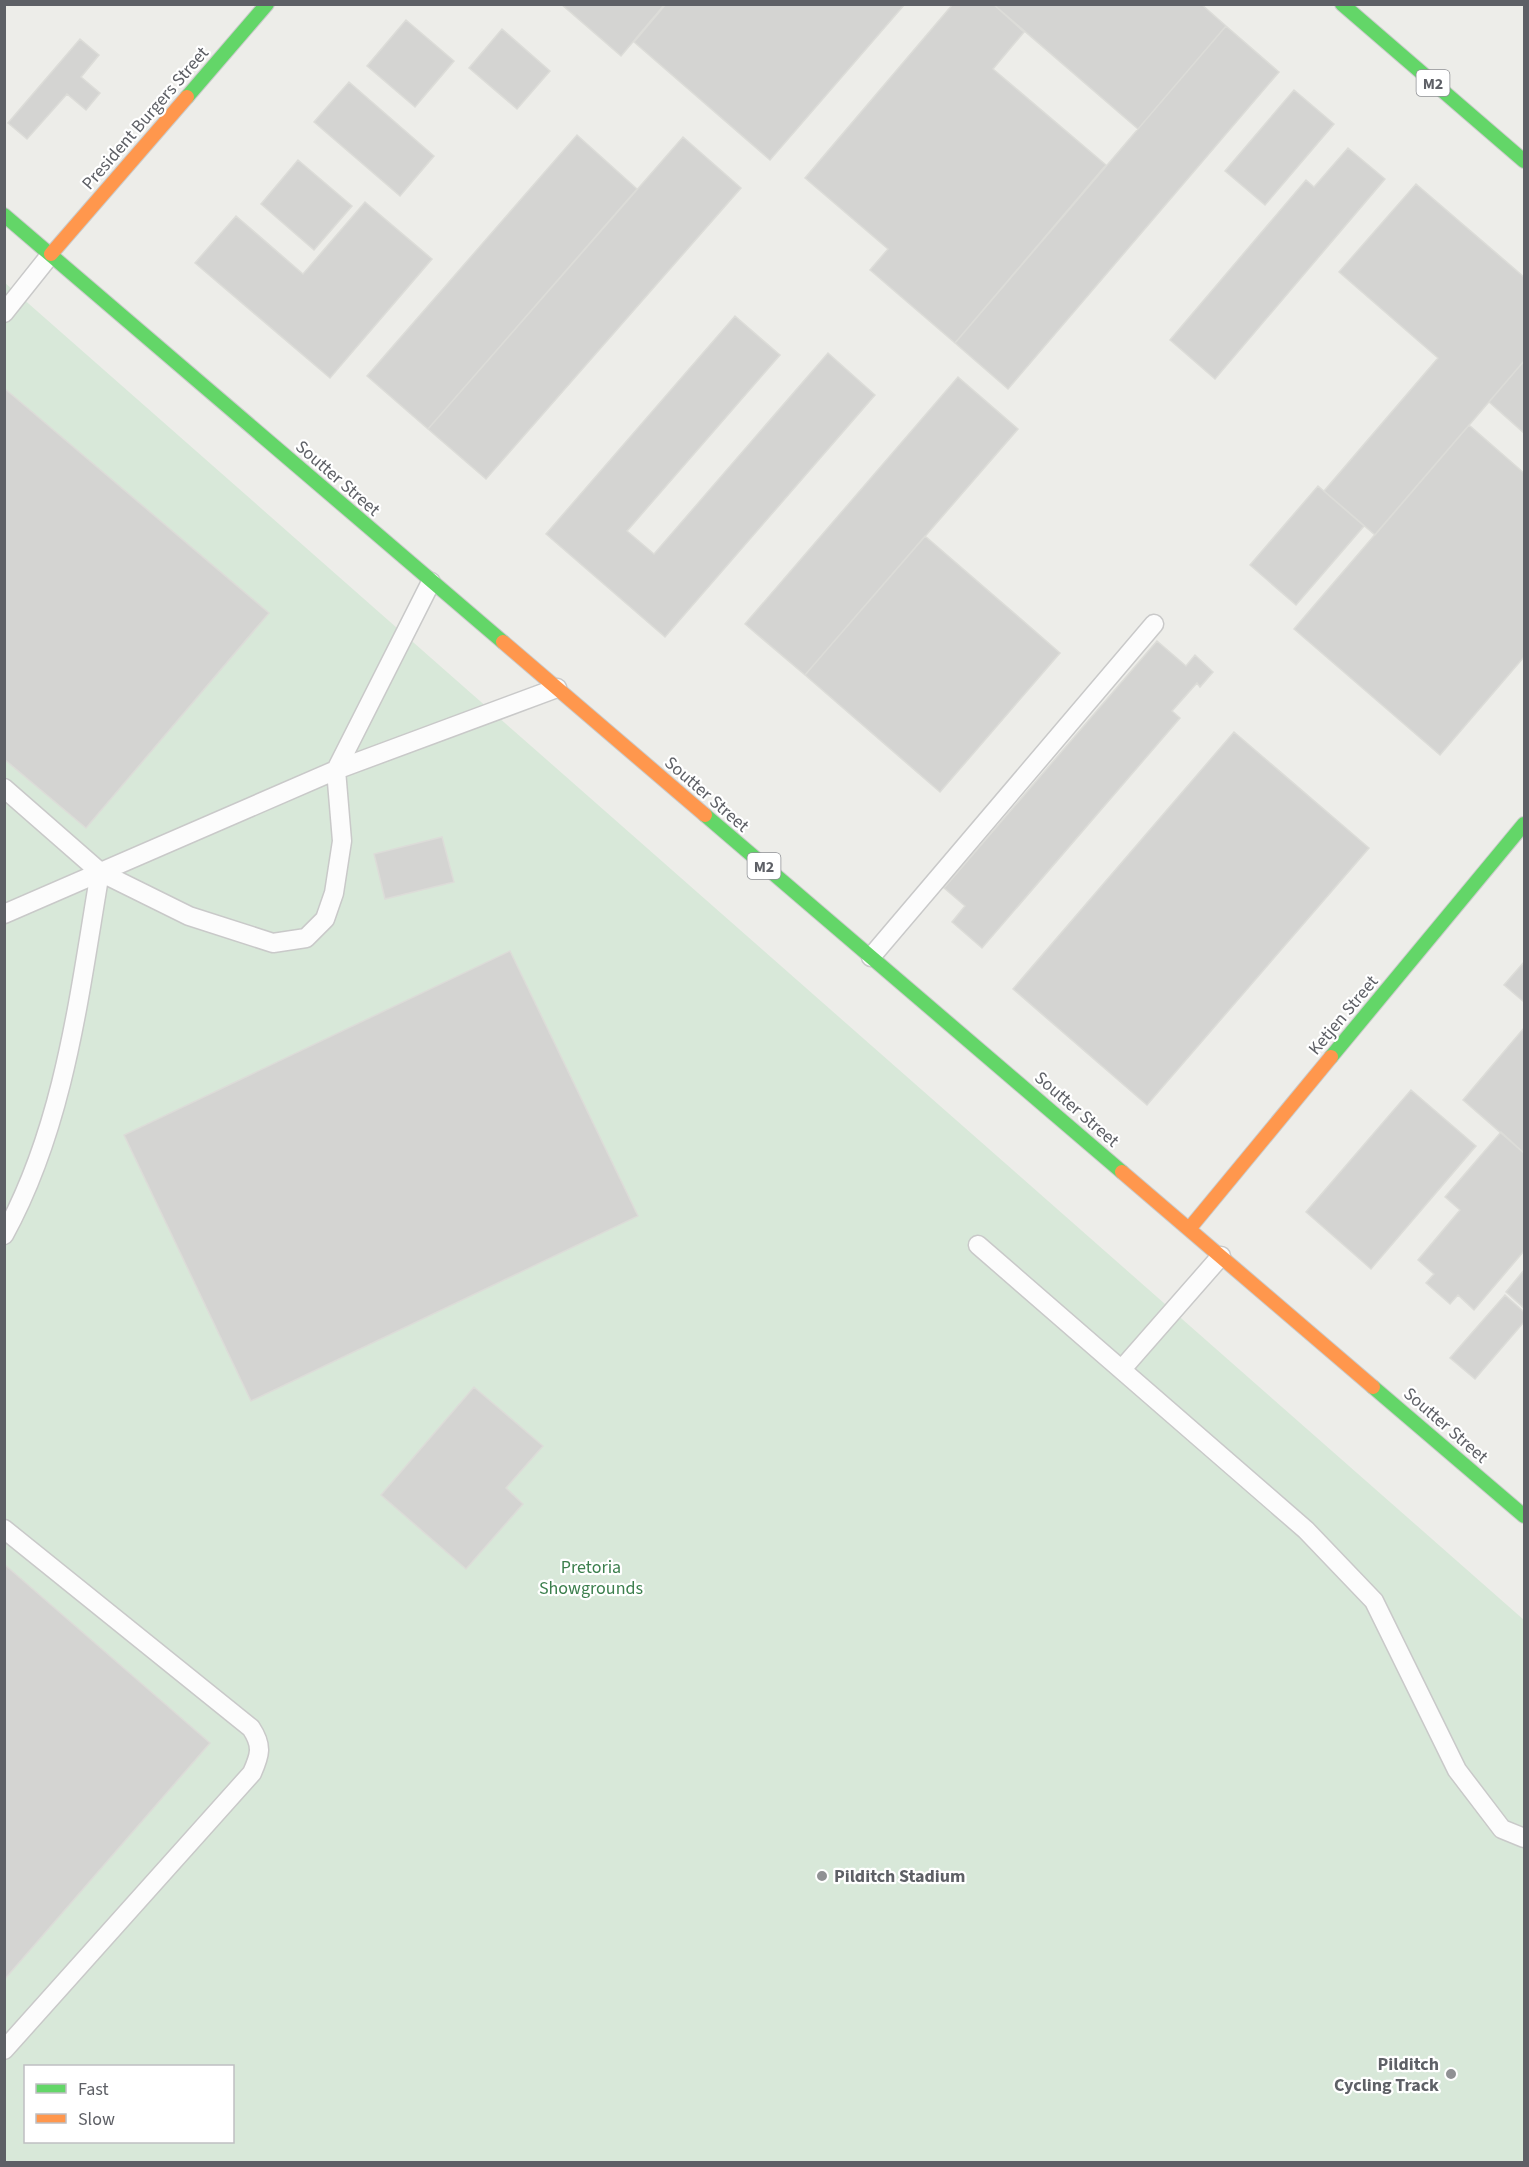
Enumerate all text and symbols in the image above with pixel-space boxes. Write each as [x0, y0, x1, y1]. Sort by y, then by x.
street label: President Burgers Street [76, 41, 215, 195]
road number: M2 [1416, 70, 1450, 96]
street label: Soutter Street [290, 435, 385, 522]
street label: Soutter Street [659, 751, 754, 838]
road number: M2 [748, 853, 780, 879]
street label: Ketjen Street [1303, 970, 1384, 1061]
street label: Soutter Street [1029, 1066, 1124, 1153]
street label: Soutter Street [1398, 1382, 1493, 1469]
park label: Pretoria Showgrounds [539, 1555, 643, 1601]
place label: Pilditch Stadium [834, 1864, 965, 1889]
marker: Pilditch Stadium [815, 1869, 829, 1883]
place label: Pilditch Cycling Track [1334, 2052, 1439, 2098]
legend [24, 2065, 234, 2143]
marker: Pilditch Cycling Track [1444, 2067, 1458, 2081]
text: Fast [78, 2077, 109, 2102]
text: Slow [78, 2107, 115, 2132]

